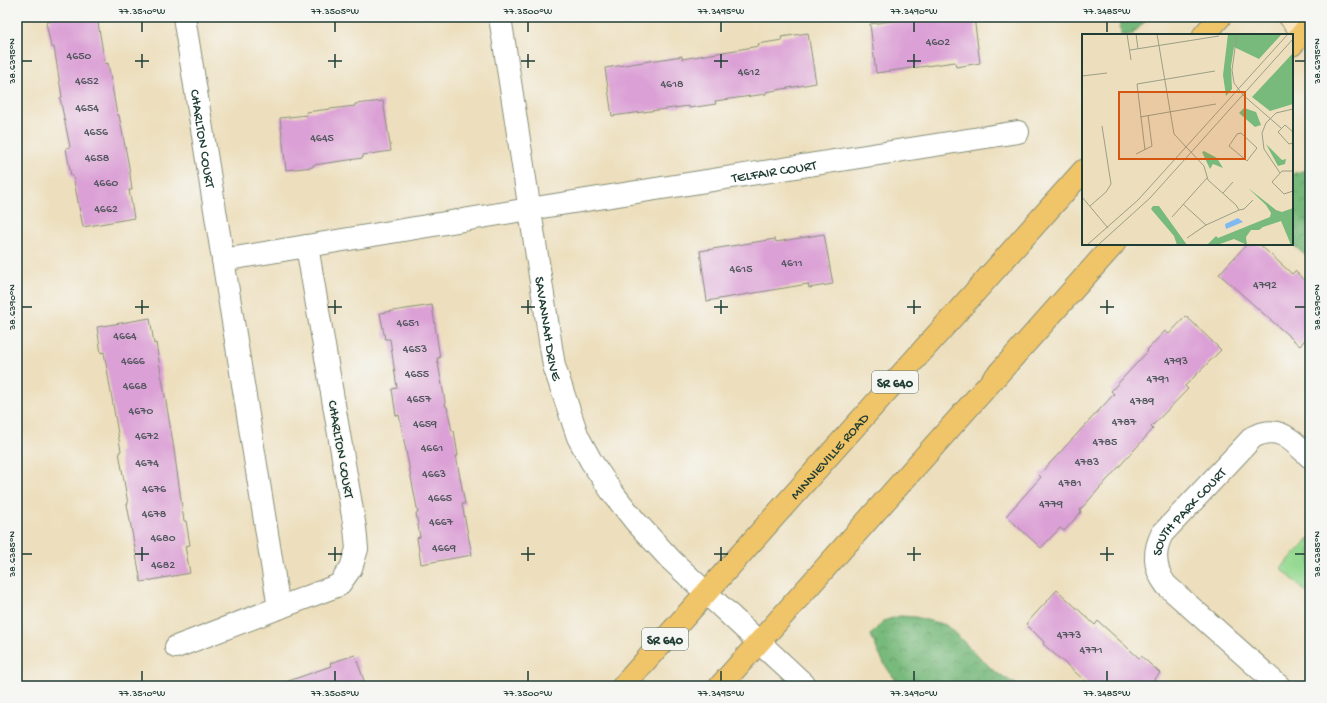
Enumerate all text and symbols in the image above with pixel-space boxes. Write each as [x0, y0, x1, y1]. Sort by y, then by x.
text: 77.3510°W [118, 6, 166, 18]
text: 77.3505°W [310, 6, 359, 18]
text: 77.3500°W [503, 6, 553, 18]
text: 77.3495°W [697, 6, 745, 18]
text: 77.3490°W [889, 6, 938, 18]
text: 77.3485°W [1082, 6, 1131, 18]
inset map [1082, 34, 1293, 245]
house number: 4602 [926, 36, 950, 50]
text: 38.6395°N [7, 38, 19, 85]
text: 38.6395°N [1312, 38, 1324, 85]
house number: 4650 [67, 50, 92, 64]
house number: 4612 [738, 66, 760, 80]
house number: 4652 [75, 75, 99, 89]
house number: 4618 [660, 78, 684, 92]
street label: CHARLTON COURT [185, 88, 217, 190]
house number: 4654 [75, 102, 99, 116]
house number: 4656 [84, 126, 109, 140]
house number: 4645 [310, 132, 334, 146]
house number: 4658 [85, 152, 110, 166]
street label: TELFAIR COURT [730, 158, 818, 188]
house number: 4660 [94, 177, 119, 191]
house number: 4662 [94, 203, 118, 217]
house number: 4611 [781, 257, 803, 271]
house number: 4615 [730, 263, 752, 277]
street label: SAVANNAH DRIVE [529, 275, 565, 384]
house number: 4792 [1253, 279, 1277, 293]
text: 38.6390°N [7, 284, 19, 331]
text: 38.6390°N [1312, 284, 1324, 331]
house number: 4651 [397, 317, 420, 331]
house number: 4664 [113, 330, 137, 344]
house number: 4653 [403, 343, 427, 357]
house number: 4666 [121, 355, 146, 369]
house number: 4793 [1164, 355, 1188, 369]
house number: 4655 [405, 368, 429, 382]
road number: SR 640 [872, 371, 918, 393]
house number: 4791 [1147, 373, 1170, 387]
house number: 4668 [123, 380, 148, 394]
house number: 4657 [407, 393, 432, 407]
house number: 4789 [1130, 395, 1154, 409]
street label: CHARLTON COURT [323, 399, 357, 500]
house number: 4670 [129, 405, 154, 419]
street label: MINNIEVILLE ROAD [788, 410, 874, 504]
house number: 4787 [1112, 416, 1137, 430]
house number: 4659 [413, 418, 437, 432]
house number: 4672 [135, 430, 159, 444]
house number: 4785 [1093, 436, 1117, 450]
house number: 4661 [421, 442, 443, 456]
house number: 4783 [1075, 456, 1099, 470]
house number: 4674 [135, 457, 159, 471]
street label: SOUTH PARK COURT [1150, 465, 1231, 557]
house number: 4663 [422, 468, 446, 482]
house number: 4781 [1058, 477, 1082, 491]
house number: 4676 [142, 483, 167, 497]
house number: 4665 [428, 492, 452, 506]
house number: 4779 [1039, 498, 1063, 512]
house number: 4678 [142, 508, 167, 522]
house number: 4667 [429, 516, 454, 530]
text: 38.6385°N [7, 531, 19, 578]
text: 38.6385°N [1312, 531, 1324, 578]
house number: 4680 [150, 532, 176, 546]
house number: 4669 [432, 542, 456, 556]
house number: 4682 [151, 559, 175, 573]
road number: SR 640 [642, 628, 688, 650]
house number: 4773 [1057, 629, 1081, 643]
house number: 4771 [1079, 644, 1103, 658]
text: 77.3510°W [118, 688, 166, 700]
text: 77.3505°W [310, 688, 359, 700]
text: 77.3500°W [503, 688, 553, 700]
text: 77.3495°W [697, 688, 745, 700]
text: 77.3490°W [889, 688, 938, 700]
text: 77.3485°W [1082, 688, 1131, 700]

